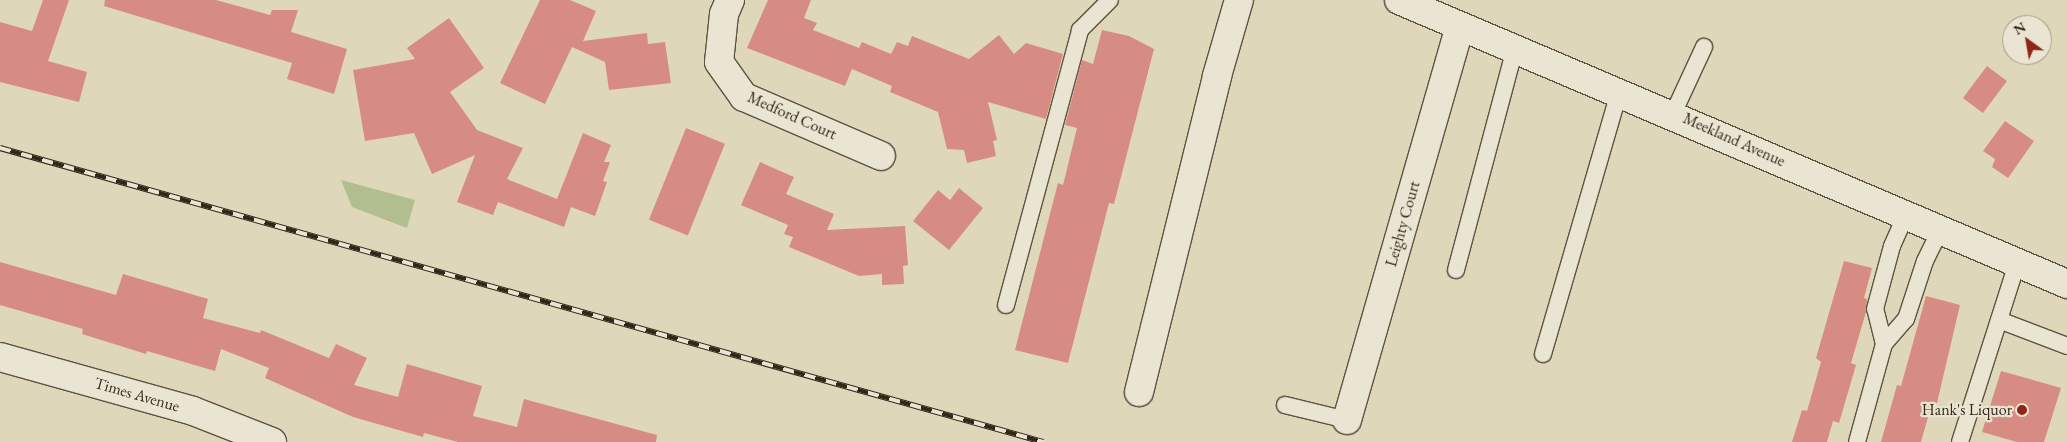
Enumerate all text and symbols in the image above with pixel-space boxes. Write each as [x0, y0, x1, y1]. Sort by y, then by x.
north arrow [2002, 15, 2052, 65]
text: N [2010, 17, 2029, 39]
street label: Medford Court [744, 88, 840, 144]
street label: Meekland Avenue [1680, 109, 1788, 171]
street label: Leighty Court [1382, 179, 1424, 269]
street label: Times Avenue [92, 374, 182, 416]
place label: Hank's Liquor [1922, 400, 2012, 420]
marker: Hank's Liquor [2016, 404, 2028, 416]

